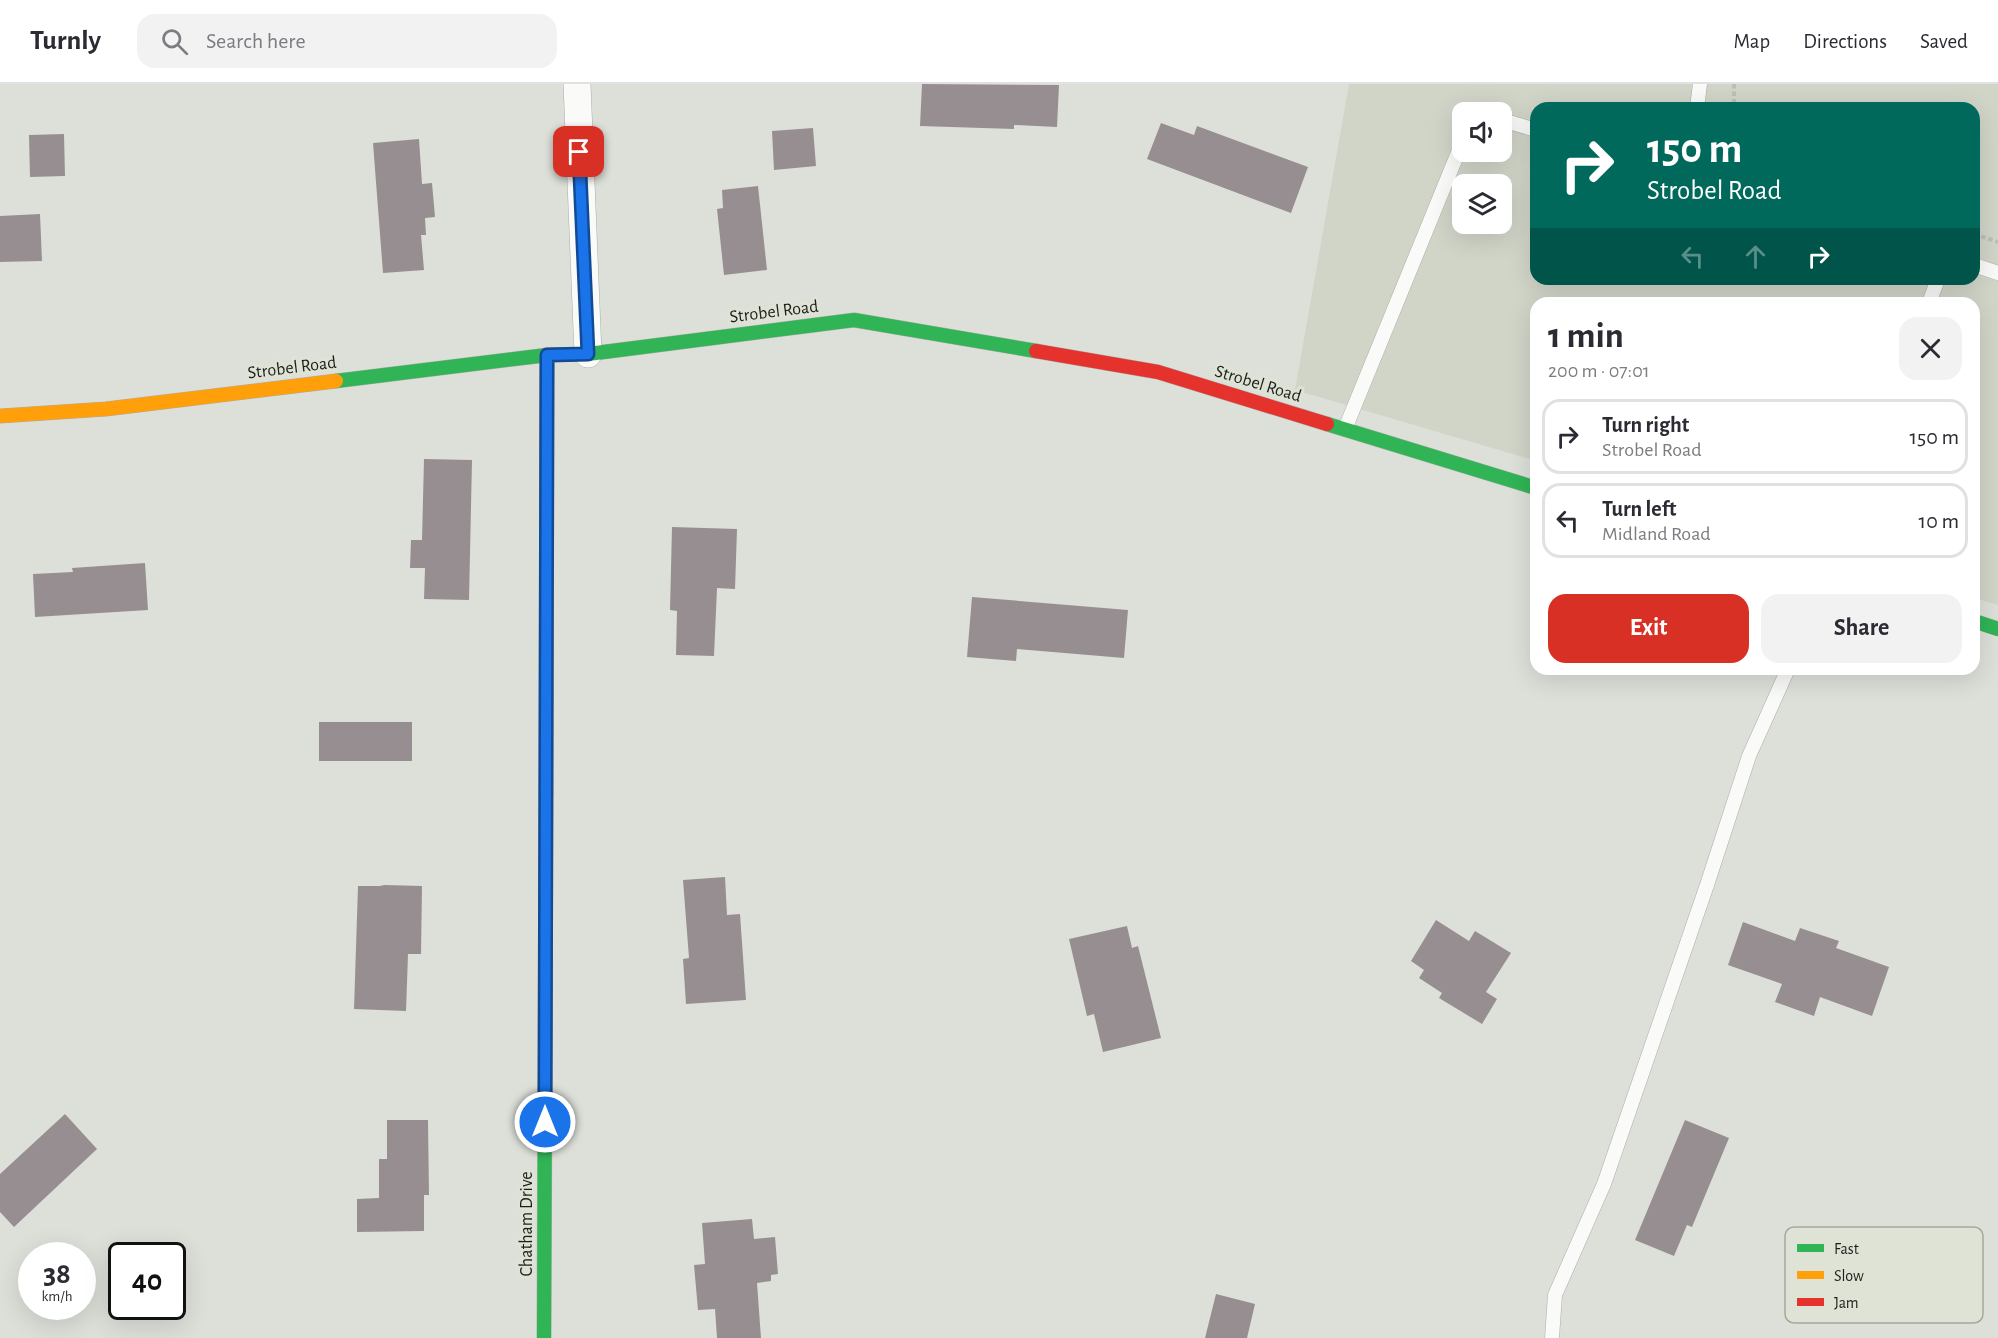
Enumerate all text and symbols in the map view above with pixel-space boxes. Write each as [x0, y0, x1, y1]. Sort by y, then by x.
search box [137, 14, 557, 68]
icon: search [158, 25, 191, 58]
text: Turnly [30, 27, 101, 55]
text: Search here [206, 30, 306, 52]
text: Map [1734, 31, 1770, 52]
text: Directions [1803, 31, 1887, 52]
text: Saved [1920, 31, 1968, 52]
map controls [1452, 102, 1512, 234]
button: sound [1452, 102, 1512, 162]
pin [553, 126, 604, 177]
icon: right [1548, 126, 1626, 204]
text: 150 m [1647, 128, 1742, 170]
icon: arrive [562, 135, 595, 168]
button: layers [1452, 174, 1512, 234]
text: Strobel Road [1647, 177, 1781, 204]
icon: left [1676, 240, 1709, 273]
icon: ahead [1739, 240, 1772, 273]
icon: right [1802, 240, 1835, 273]
street label: Strobel Road [728, 298, 820, 326]
button: close [1899, 317, 1962, 380]
text: 1 min [1548, 318, 1624, 354]
street label: Strobel Road [246, 354, 338, 382]
text: 200 m · 07:01 [1548, 361, 1650, 381]
street label: Strobel Road [1213, 362, 1303, 406]
text: Turn right [1602, 414, 1689, 436]
icon: right [1551, 420, 1584, 453]
text: 150 m [1909, 426, 1959, 448]
text: Strobel Road [1602, 440, 1702, 460]
text: Turn left [1602, 498, 1676, 520]
icon: left [1551, 504, 1584, 537]
text: 10 m [1919, 510, 1959, 532]
text: Midland Road [1602, 524, 1711, 544]
button: Exit [1548, 594, 1749, 663]
button: Share [1761, 594, 1962, 663]
position arrow [513, 1090, 577, 1154]
street label: Chatham Drive [518, 1171, 536, 1277]
legend [1785, 1227, 1983, 1323]
text: Fast [1834, 1241, 1859, 1257]
speed limit sign: 40 [108, 1242, 186, 1320]
text: 38 [43, 1259, 71, 1289]
text: Slow [1834, 1268, 1864, 1284]
text: km/h [42, 1289, 72, 1304]
text: Jam [1834, 1295, 1859, 1311]

